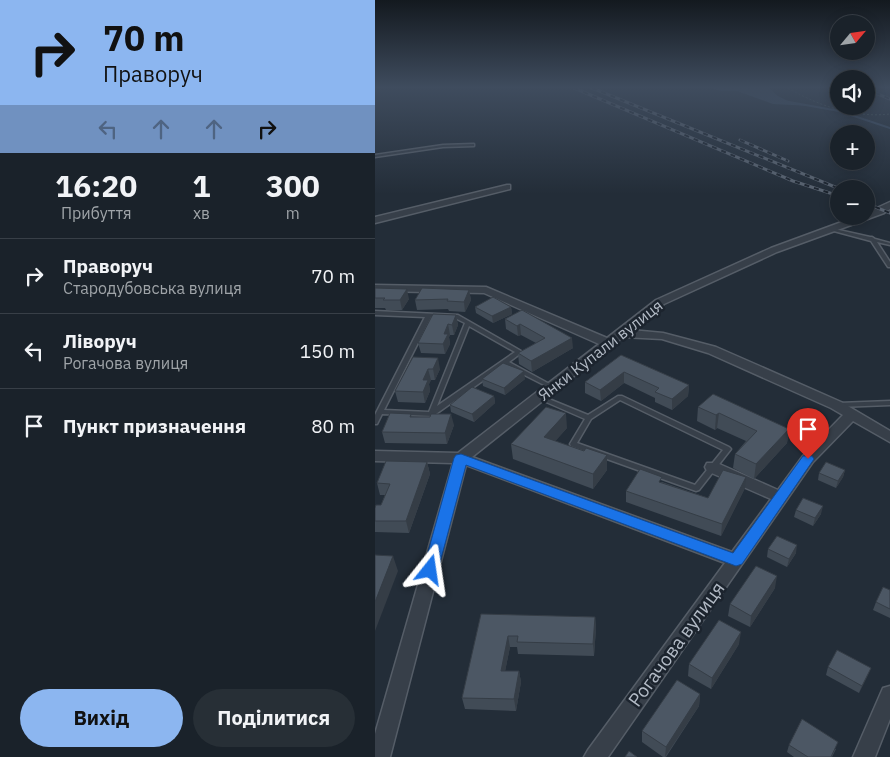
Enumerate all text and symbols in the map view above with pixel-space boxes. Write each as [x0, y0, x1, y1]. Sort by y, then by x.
text: 70 m [103, 15, 185, 61]
north arrow [830, 15, 875, 60]
map controls [830, 15, 875, 225]
icon: right [20, 20, 85, 85]
text: Праворуч [103, 59, 203, 88]
button: sound [830, 70, 875, 115]
icon: left [94, 115, 122, 143]
icon: ahead [147, 115, 175, 143]
icon: ahead [200, 115, 228, 143]
icon: right [253, 115, 281, 143]
button: + [830, 125, 875, 170]
text: 16:20 [55, 166, 137, 205]
text: 1 [192, 166, 210, 205]
text: 300 [266, 166, 320, 205]
button: − [830, 180, 875, 225]
text: Прибуття [61, 203, 131, 223]
text: хв [193, 203, 210, 223]
text: m [286, 203, 300, 223]
text: Праворуч [63, 254, 153, 278]
icon: right [20, 262, 48, 290]
text: 70 m [311, 264, 355, 288]
text: Стародубовська вулиця [63, 278, 242, 298]
street label: Янки Купали вулиця [534, 295, 666, 405]
text: Ліворуч [63, 329, 137, 353]
icon: left [20, 337, 48, 365]
text: 150 m [300, 339, 355, 363]
text: Рогачова вулиця [63, 353, 188, 373]
pin [787, 408, 829, 459]
icon: arrive [20, 412, 48, 440]
text: Пункт призначення [63, 414, 246, 438]
text: 80 m [311, 414, 355, 438]
icon: arrive [794, 415, 822, 443]
position arrow [403, 543, 455, 595]
street label: Рогачова вулиця [623, 577, 729, 711]
button: Вихід [20, 689, 183, 747]
button: Поділитися [193, 689, 355, 747]

